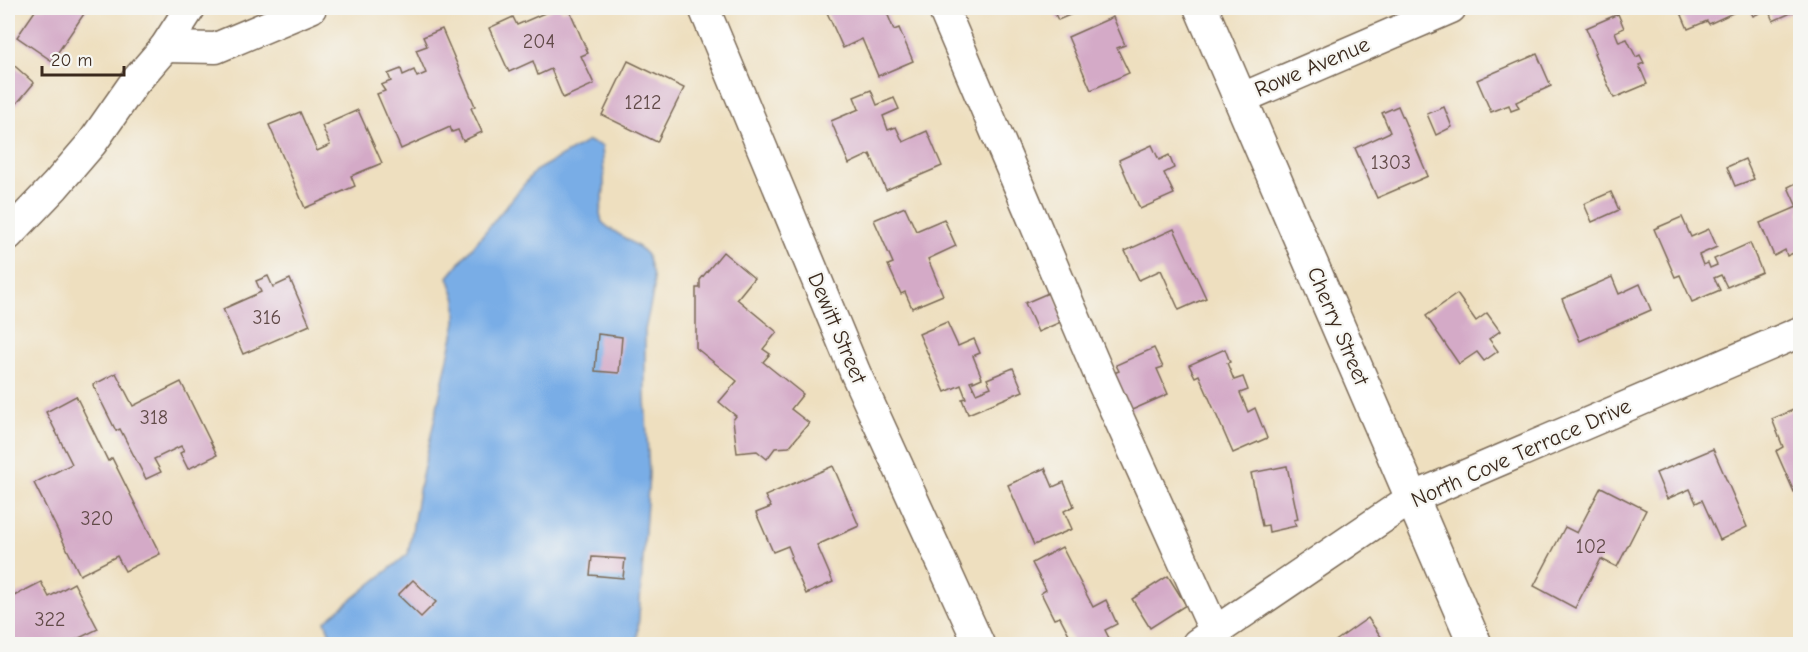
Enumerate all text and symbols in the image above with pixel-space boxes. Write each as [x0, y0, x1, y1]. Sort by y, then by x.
house number: 204 [523, 30, 555, 53]
street label: Rowe Avenue [1251, 31, 1373, 103]
scale bar [42, 39, 124, 77]
text: 20 m [51, 50, 92, 71]
house number: 1212 [625, 91, 661, 114]
house number: 1303 [1371, 151, 1411, 174]
street label: Cherry Street [1301, 263, 1375, 390]
street label: Dewitt Street [802, 269, 872, 388]
house number: 316 [253, 306, 281, 329]
street label: North Cove Terrace Drive [1407, 393, 1635, 513]
house number: 318 [140, 406, 168, 429]
house number: 320 [81, 507, 113, 530]
house number: 102 [1576, 535, 1606, 558]
house number: 322 [34, 608, 66, 631]

